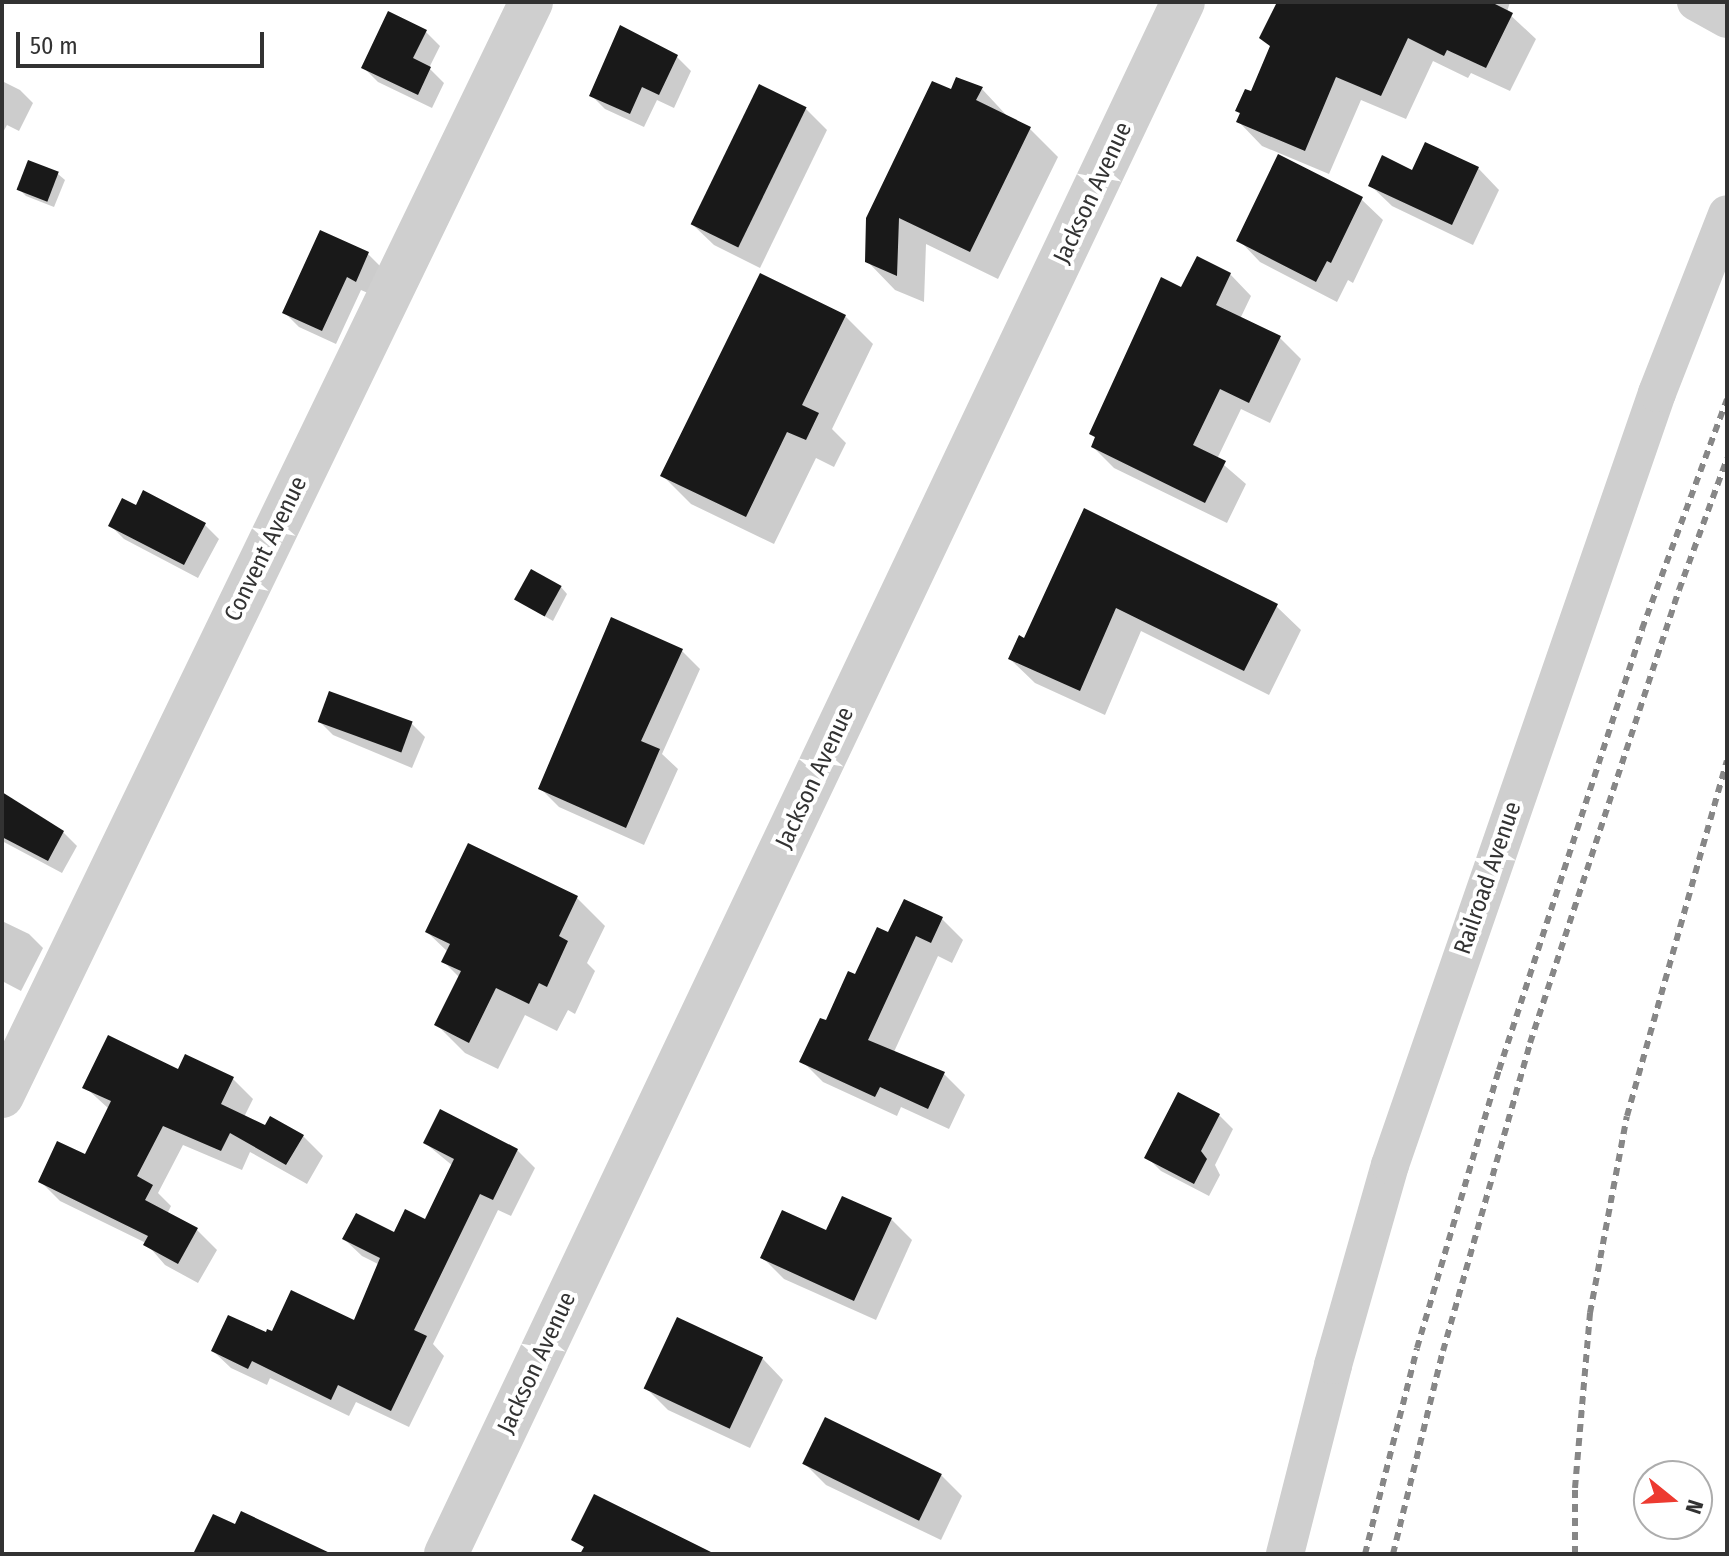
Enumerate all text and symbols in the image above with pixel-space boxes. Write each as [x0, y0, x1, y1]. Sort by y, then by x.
scale bar [20, 16, 268, 66]
text: 50 m [30, 32, 78, 60]
street label: Jackson Avenue [1048, 118, 1138, 268]
street label: Convent Avenue [219, 472, 313, 626]
street label: Jackson Avenue [770, 703, 860, 853]
street label: Railroad Avenue [1448, 798, 1528, 958]
street label: Jackson Avenue [492, 1288, 582, 1438]
north arrow [1633, 1460, 1713, 1540]
text: N [1680, 1497, 1709, 1517]

